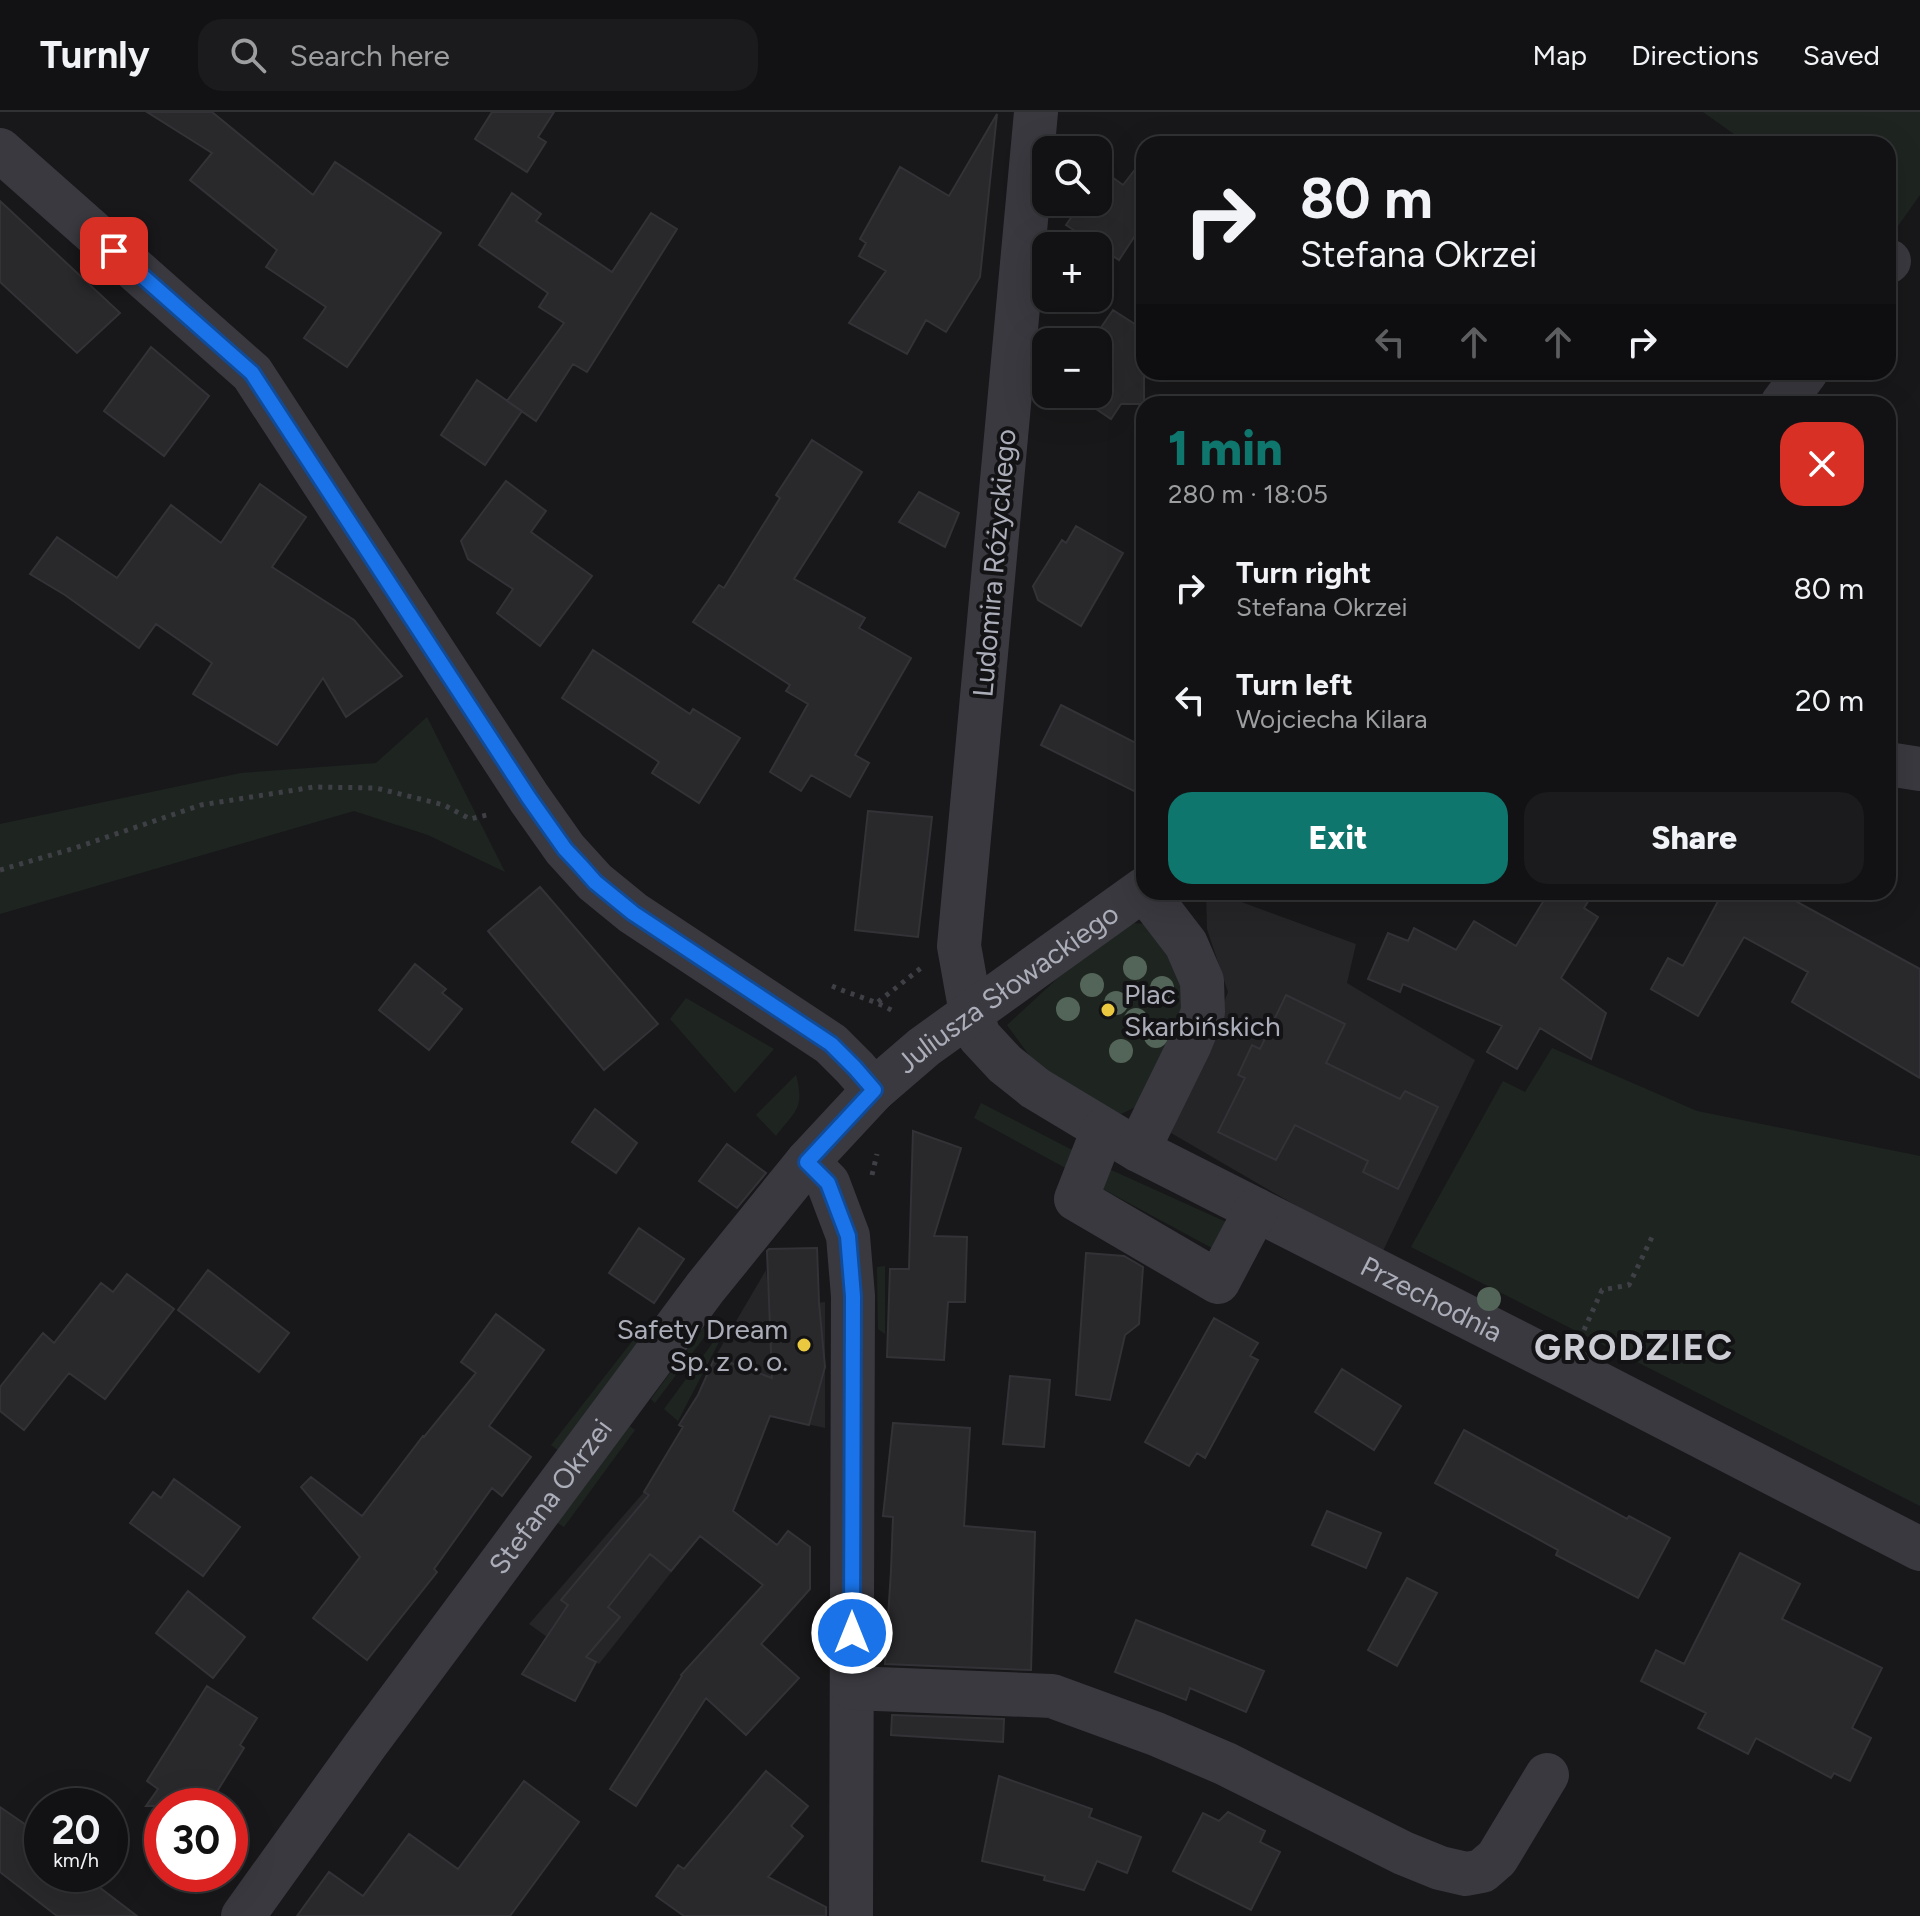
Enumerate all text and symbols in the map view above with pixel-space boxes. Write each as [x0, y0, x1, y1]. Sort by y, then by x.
search box [198, 19, 758, 91]
text: Turnly [40, 32, 150, 78]
icon: search [226, 33, 270, 77]
text: Search here [290, 37, 450, 74]
text: Map [1533, 38, 1587, 72]
text: Directions [1631, 38, 1759, 72]
text: Saved [1803, 38, 1880, 72]
map controls [1032, 136, 1112, 408]
button: search [1032, 136, 1112, 216]
text: 80 m [1300, 165, 1433, 232]
icon: right [1168, 168, 1272, 272]
pin [80, 217, 148, 285]
icon: arrive [92, 229, 136, 273]
button: + [1032, 232, 1112, 312]
text: Stefana Okrzei [1300, 233, 1537, 276]
icon: left [1368, 320, 1412, 364]
icon: ahead [1452, 320, 1496, 364]
icon: ahead [1536, 320, 1580, 364]
icon: right [1620, 320, 1664, 364]
button: − [1032, 328, 1112, 408]
text: 1 min [1168, 419, 1283, 477]
button: close [1780, 422, 1864, 506]
street label: Ludomira Różyckiego [965, 428, 1023, 698]
text: 280 m · 18:05 [1168, 478, 1328, 510]
text: Turn right [1236, 554, 1371, 591]
icon: right [1168, 566, 1212, 610]
text: 80 m [1793, 570, 1864, 607]
text: Stefana Okrzei [1236, 591, 1407, 623]
text: Turn left [1236, 666, 1353, 703]
icon: left [1168, 678, 1212, 722]
text: 20 m [1795, 682, 1864, 719]
text: Wojciecha Kilara [1236, 703, 1427, 735]
button: Exit [1168, 792, 1508, 884]
button: Share [1524, 792, 1864, 884]
street label: Juliusza Słowackiego [889, 896, 1125, 1080]
place label: Plac Skarbińskich [1124, 977, 1281, 1043]
marker: Plac Skarbińskich [1099, 1001, 1117, 1019]
street label: Przechodnia [1355, 1249, 1508, 1349]
place label: Safety Dream Sp. z o. o. [617, 1312, 788, 1378]
district label: GRODZIEC [1534, 1326, 1734, 1369]
marker: Safety Dream Sp. z o. o. [795, 1336, 813, 1354]
street label: Stefana Okrzei [481, 1412, 619, 1581]
position arrow [810, 1591, 894, 1675]
speed limit sign: 30 [144, 1788, 248, 1892]
text: 20 [51, 1806, 101, 1854]
text: km/h [53, 1848, 99, 1872]

